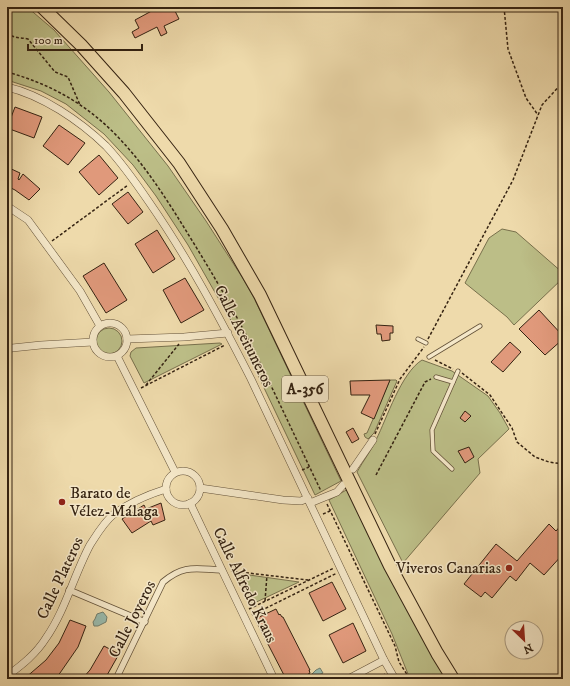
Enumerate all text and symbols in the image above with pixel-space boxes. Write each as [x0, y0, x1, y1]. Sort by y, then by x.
scale bar [28, 26, 142, 52]
text: 100 m [34, 33, 63, 48]
street label: Calle Aceituneros [210, 282, 278, 390]
road number: A-356 [282, 376, 328, 402]
place label: Barato de Vélez-Málaga [69, 483, 159, 521]
marker: Barato de Vélez-Málaga [57, 497, 67, 507]
street label: Calle Alfredo Kraus [208, 524, 282, 646]
street label: Calle Plateros [32, 534, 88, 622]
place label: Viveros Canarias [395, 558, 501, 578]
marker: Viveros Canarias [504, 563, 514, 573]
street label: Calle Joyeros [104, 577, 160, 661]
north arrow [504, 620, 544, 660]
text: N [521, 640, 535, 656]

